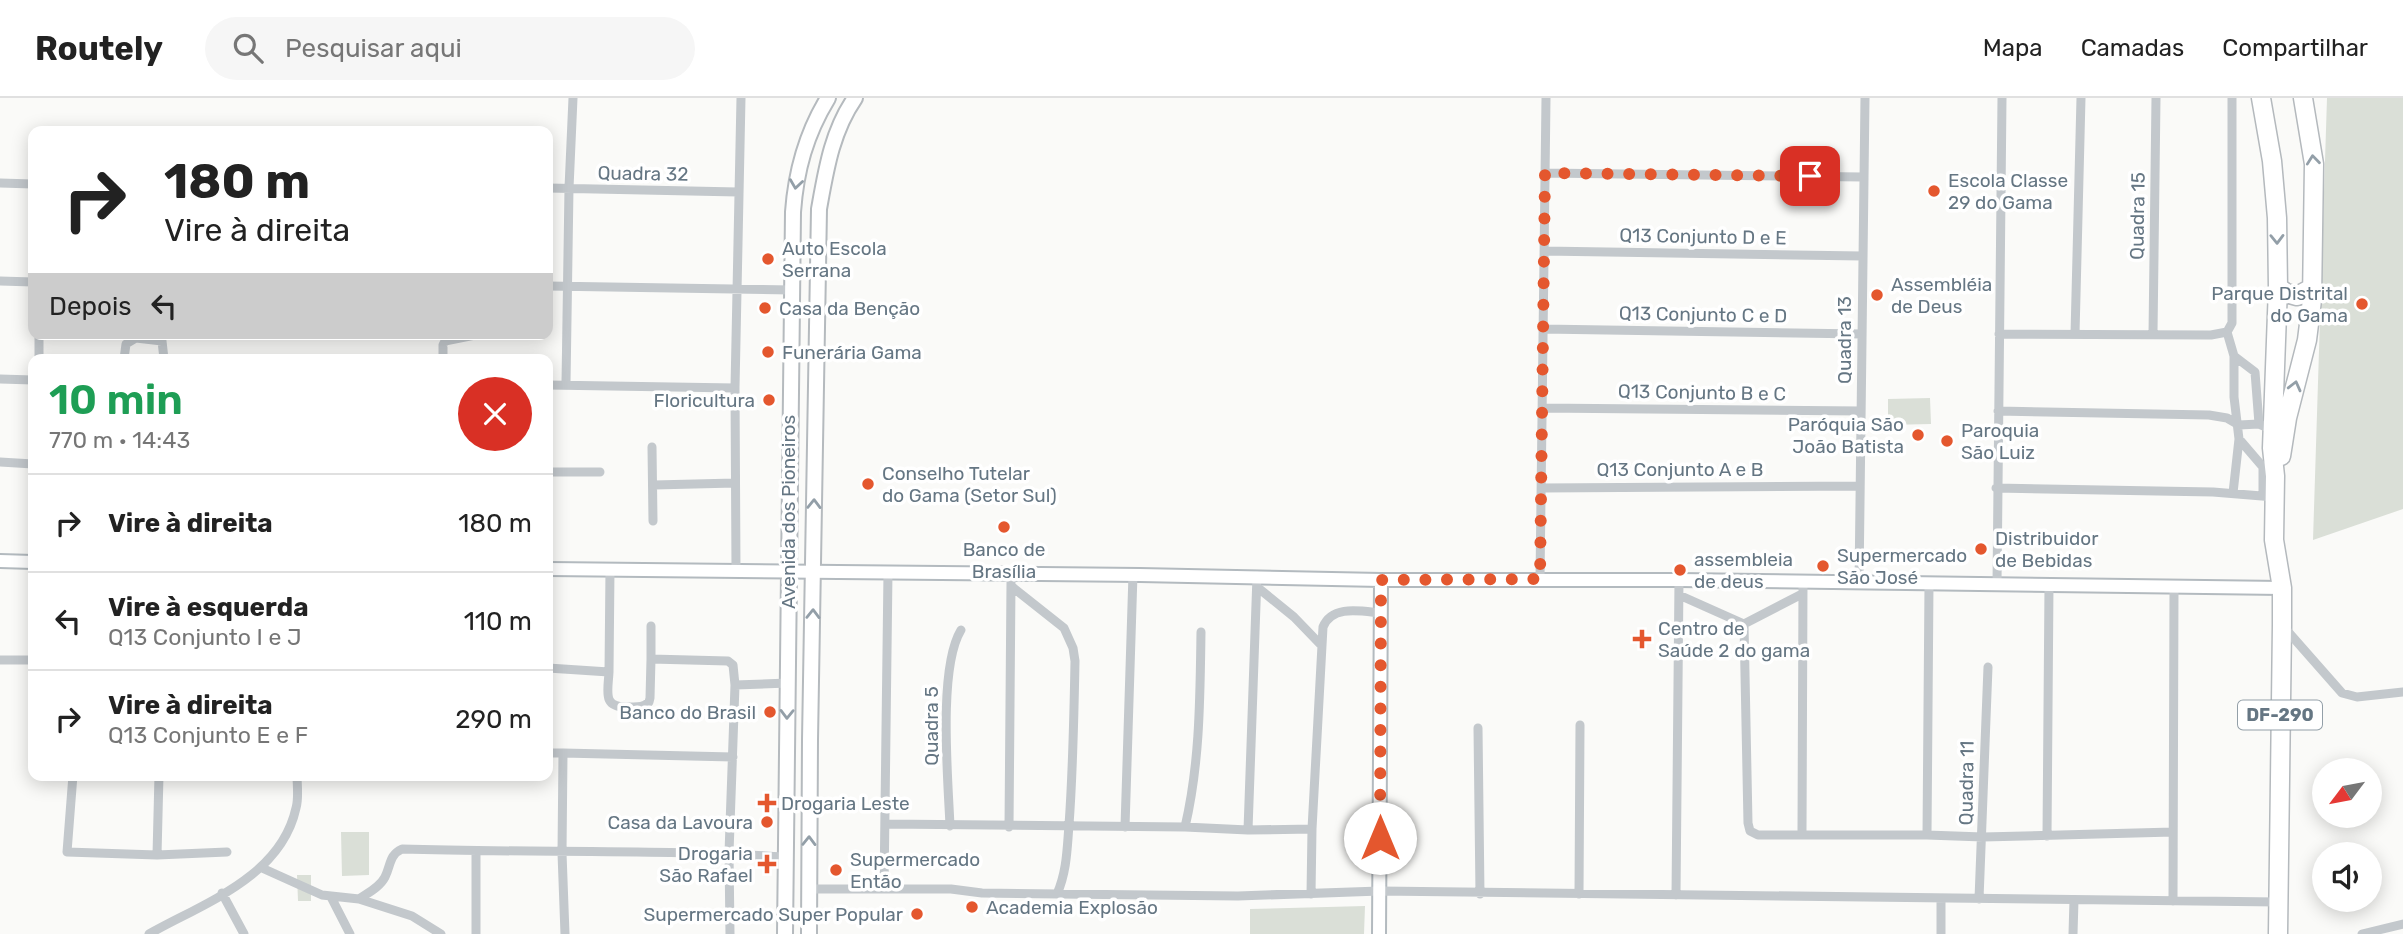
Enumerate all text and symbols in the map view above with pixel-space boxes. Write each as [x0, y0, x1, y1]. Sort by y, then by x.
search box [205, 17, 695, 80]
text: Routely [35, 29, 163, 68]
icon: search [229, 29, 267, 67]
text: Pesquisar aqui [285, 33, 462, 64]
text: Mapa [1983, 34, 2043, 62]
text: Camadas [2081, 34, 2184, 62]
text: Compartilhar [2222, 34, 2368, 62]
pin [1780, 146, 1840, 206]
text: 180 m [164, 152, 310, 210]
icon: right [49, 154, 140, 245]
one-way arrow [2306, 154, 2321, 165]
icon: arrive [1791, 157, 1829, 195]
street label: Quadra 32 [597, 161, 689, 186]
place label: Escola Classe 29 do Gama [1948, 169, 2068, 214]
street label: Quadra 15 [2125, 172, 2150, 260]
one-way arrow [788, 178, 803, 190]
marker: Escola Classe 29 do Gama [1926, 183, 1942, 199]
text: Vire à direita [164, 211, 350, 249]
street label: Q13 Conjunto D e E [1619, 224, 1787, 249]
one-way arrow [2269, 234, 2285, 244]
place label: Auto Escola Serrana [782, 237, 887, 282]
marker: Auto Escola Serrana [760, 251, 776, 267]
place label: Assembléia de Deus [1891, 273, 1992, 318]
place label: Parque Distrital do Gama [2211, 282, 2348, 327]
icon: left [145, 287, 183, 325]
marker: Assembléia de Deus [1869, 287, 1885, 303]
text: Depois [49, 291, 131, 322]
street label: Quadra 13 [1833, 296, 1856, 384]
marker: Parque Distrital do Gama [2354, 296, 2370, 312]
place label: Casa da Benção [779, 297, 920, 320]
marker: Casa da Benção [757, 300, 773, 316]
street label: Q13 Conjunto C e D [1619, 302, 1787, 327]
place label: Funerária Gama [782, 341, 922, 364]
marker: Funerária Gama [760, 344, 776, 360]
text: 10 min [49, 375, 183, 425]
button: close [458, 377, 532, 451]
street label: Q13 Conjunto B e C [1618, 380, 1786, 405]
one-way arrow [2287, 380, 2301, 392]
place label: Floricultura [654, 389, 755, 412]
marker: Floricultura [761, 392, 777, 408]
place label: Paróquia São João Batista [1788, 413, 1904, 458]
street label: Avenida dos Pioneiros [777, 415, 800, 609]
place label: Paroquia São Luiz [1961, 419, 2039, 464]
text: 770 m · 14:43 [49, 426, 190, 454]
marker: Paróquia São João Batista [1910, 427, 1926, 443]
marker: Paroquia São Luiz [1939, 433, 1955, 449]
street label: Q13 Conjunto A e B [1596, 458, 1764, 481]
place label: Conselho Tutelar do Gama (Setor Sul) [882, 462, 1057, 507]
marker: Conselho Tutelar do Gama (Setor Sul) [860, 476, 876, 492]
one-way arrow [807, 498, 822, 509]
icon: right [49, 504, 87, 542]
text: Vire à direita [108, 508, 273, 539]
text: 180 m [458, 508, 532, 539]
marker: Banco de Brasília [996, 519, 1012, 535]
place label: Distribuidor de Bebidas [1995, 527, 2099, 572]
place label: Banco de Brasília [963, 538, 1045, 583]
marker: Distribuidor de Bebidas [1973, 541, 1989, 557]
place label: Supermercado São José [1837, 544, 1967, 589]
place label: assembleia de deus [1694, 548, 1793, 593]
marker: Supermercado São José [1815, 558, 1831, 574]
marker: assembleia de deus [1672, 562, 1688, 578]
text: Vire à esquerda [108, 592, 309, 623]
icon: left [49, 602, 87, 640]
text: 110 m [464, 606, 532, 637]
one-way arrow [805, 608, 821, 619]
place label: Centro de Saúde 2 do gama [1658, 617, 1810, 662]
text: Q13 Conjunto I e J [108, 623, 302, 651]
marker: Centro de Saúde 2 do gama [1632, 629, 1652, 649]
street label: Quadra 5 [920, 686, 943, 766]
text: Vire à direita [108, 690, 273, 721]
icon: right [49, 700, 87, 738]
road number: DF-290 [2238, 700, 2322, 730]
place label: Banco do Brasil [619, 701, 756, 724]
text: 290 m [455, 704, 532, 735]
marker: Banco do Brasil [762, 704, 778, 720]
one-way arrow [779, 709, 795, 720]
text: Q13 Conjunto E e F [108, 721, 308, 749]
street label: Quadra 11 [1954, 741, 1979, 825]
north arrow [2312, 758, 2382, 828]
map controls [2312, 758, 2382, 912]
place label: Drogaria Leste [781, 792, 910, 815]
marker: Drogaria Leste [759, 795, 775, 811]
position arrow [1343, 801, 1417, 875]
place label: Casa da Lavoura [608, 811, 753, 834]
marker: Casa da Lavoura [759, 814, 775, 830]
one-way arrow [801, 836, 817, 846]
place label: Drogaria São Rafael [659, 842, 753, 887]
button: sound [2312, 842, 2382, 912]
place label: Supermercado Então [850, 848, 980, 893]
marker: Drogaria São Rafael [759, 856, 775, 872]
marker: Supermercado Então [828, 862, 844, 878]
place label: Academia Explosão [986, 896, 1158, 919]
marker: Academia Explosão [964, 899, 980, 915]
place label: Supermercado Super Popular [643, 903, 904, 926]
marker: Supermercado Super Popular [909, 906, 925, 922]

